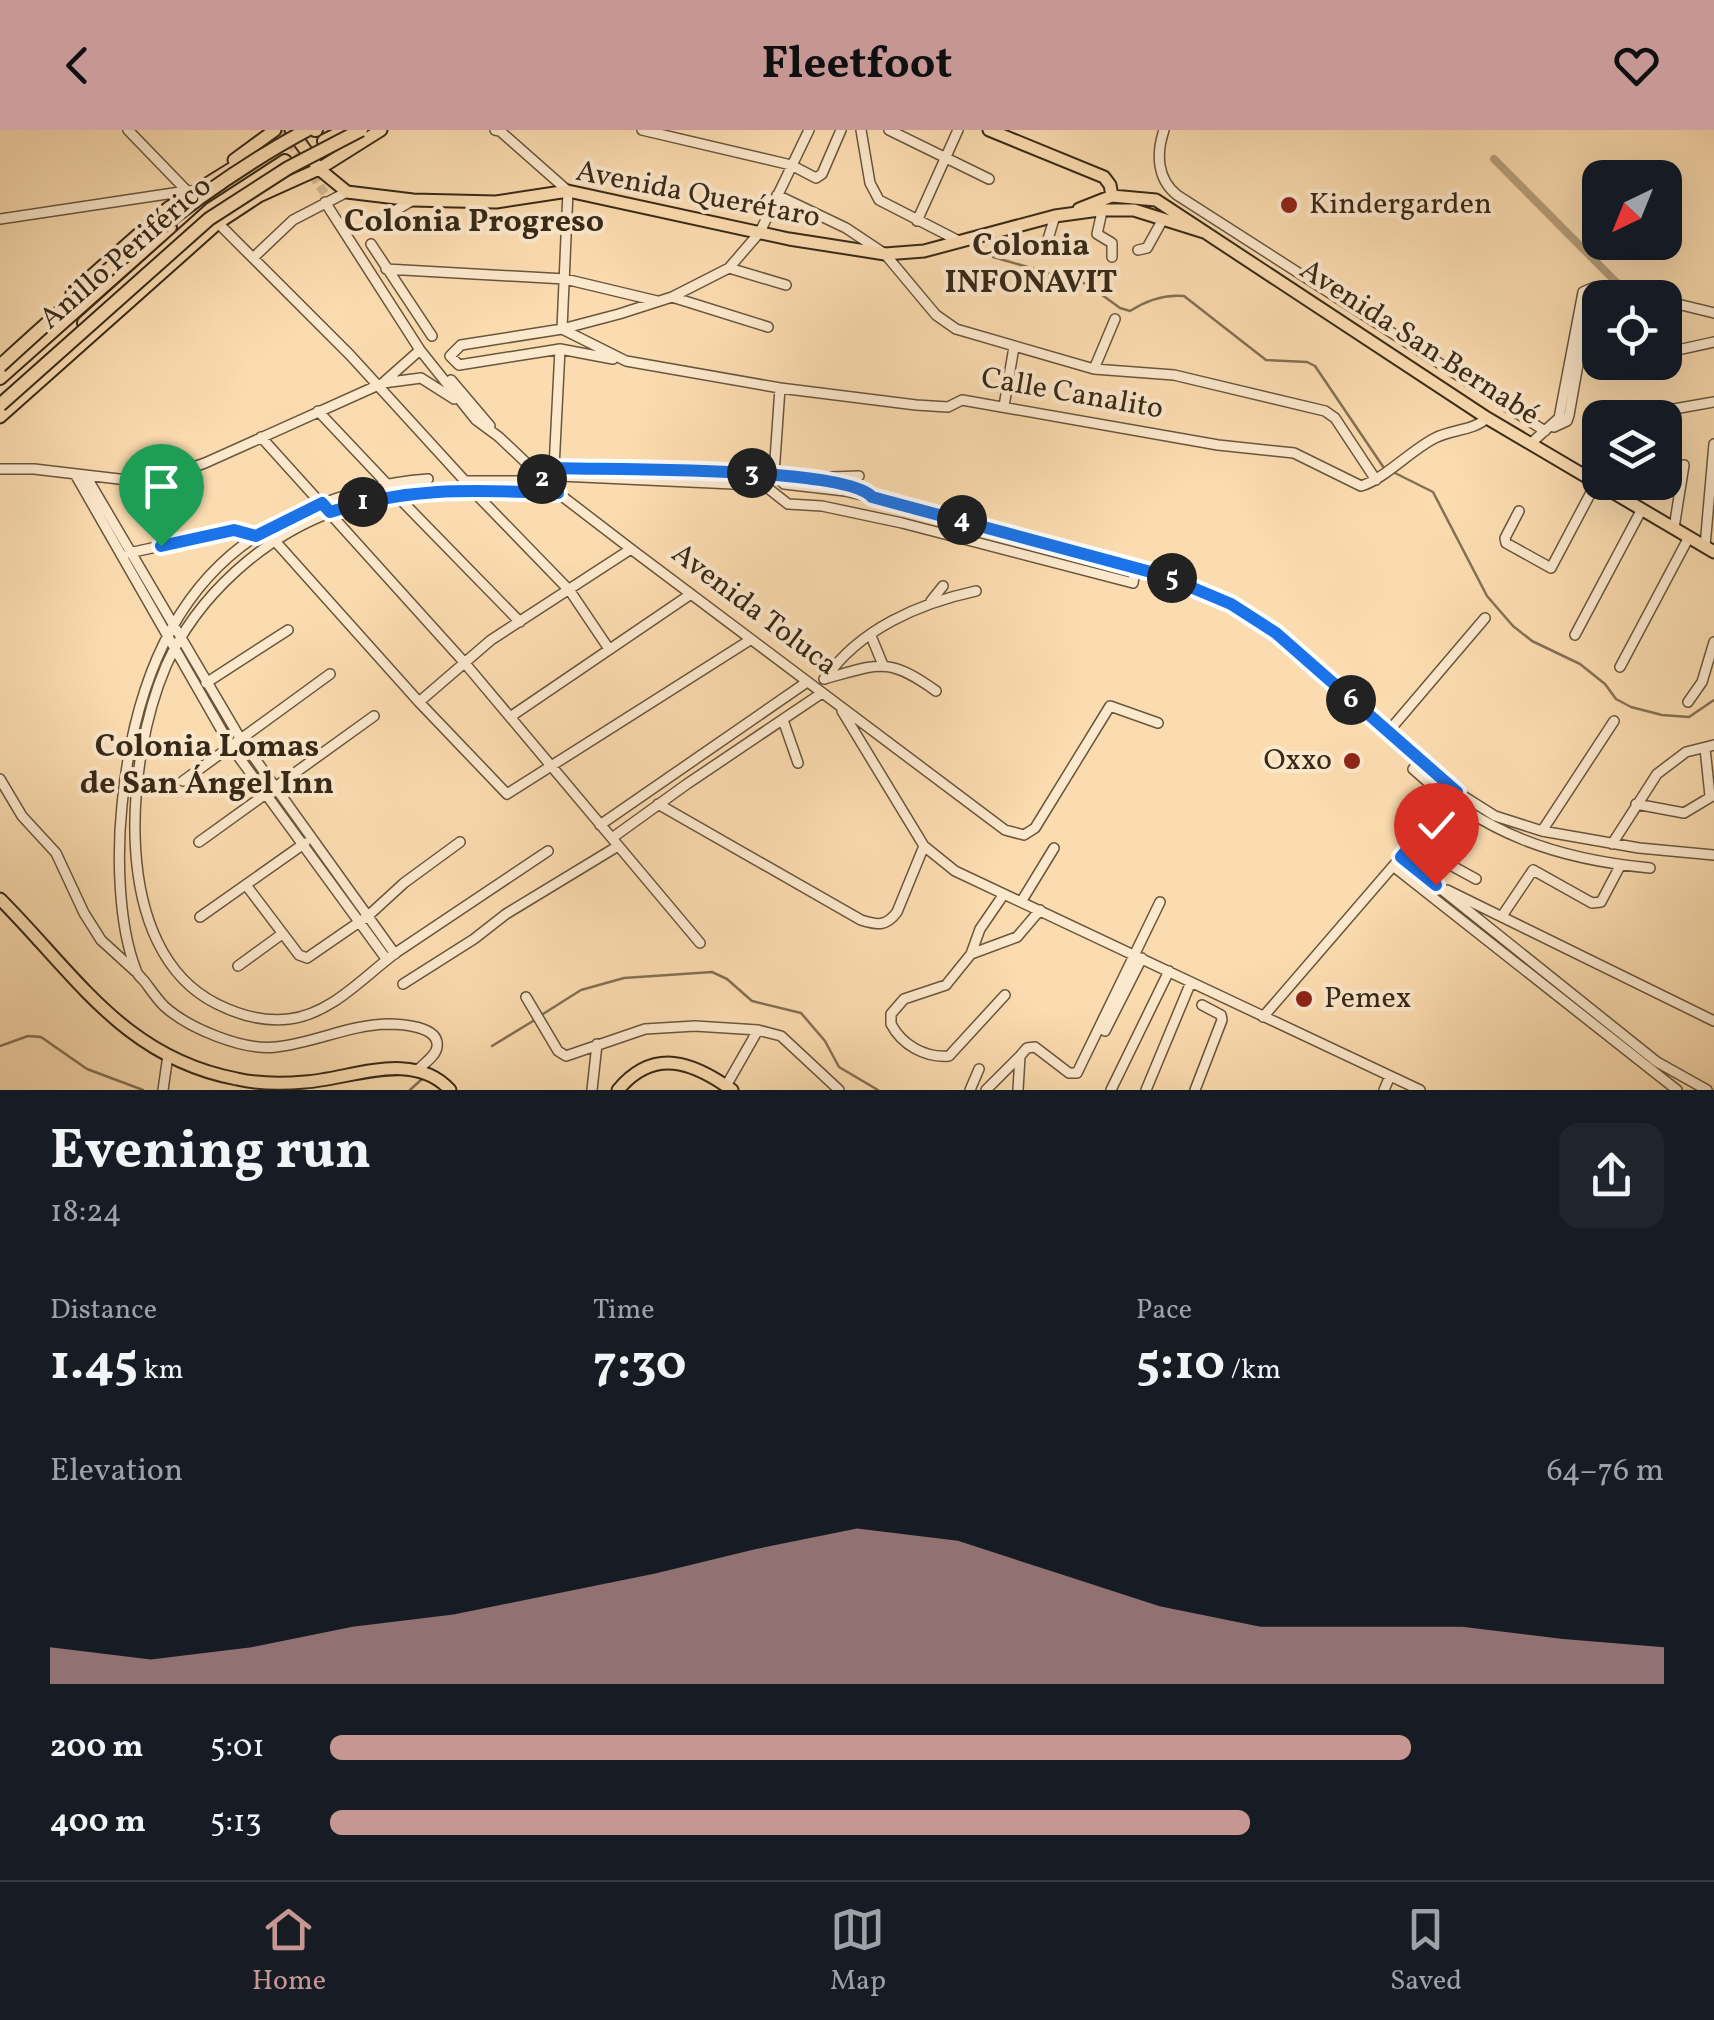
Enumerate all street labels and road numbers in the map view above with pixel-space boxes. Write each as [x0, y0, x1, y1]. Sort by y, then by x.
street label: Avenida Querétaro [572, 151, 824, 239]
street label: Anillo Periférico [31, 166, 221, 340]
street label: Avenida San Bernabé [1291, 250, 1547, 436]
street label: Calle Canalito [978, 357, 1166, 431]
street label: Avenida Toluca [662, 534, 846, 686]

